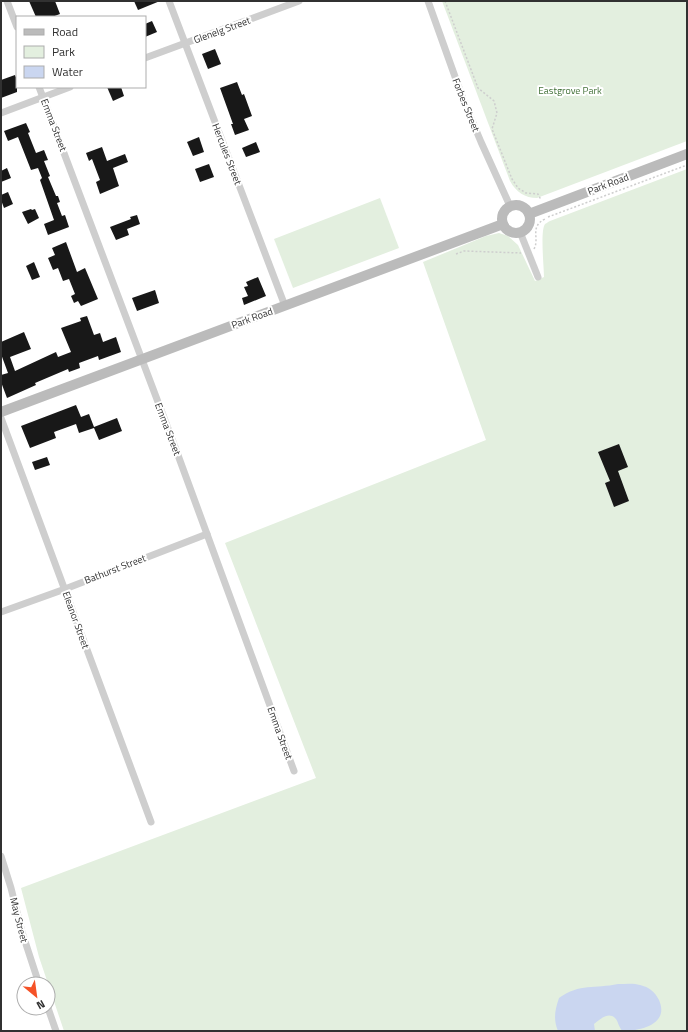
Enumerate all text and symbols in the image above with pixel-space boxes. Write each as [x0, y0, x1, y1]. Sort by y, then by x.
street label: Glenelg Street [192, 13, 253, 47]
legend [16, 16, 146, 88]
text: Road [52, 22, 78, 41]
text: Park [52, 42, 75, 61]
text: Water [52, 62, 83, 81]
street label: Forbes Street [448, 76, 484, 135]
park label: Eastgrove Park [538, 83, 602, 98]
street label: Emma Street [37, 97, 71, 154]
street label: Hercules Street [208, 121, 246, 187]
street label: Park Road [585, 169, 631, 199]
street label: Park Road [229, 304, 275, 332]
street label: Emma Street [151, 401, 185, 458]
street label: Bathurst Street [82, 550, 148, 588]
street label: Eleanor Street [59, 589, 93, 651]
street label: Emma Street [264, 704, 297, 762]
street label: May Street [6, 896, 32, 945]
north arrow [16, 976, 56, 1016]
text: N [34, 996, 48, 1014]

